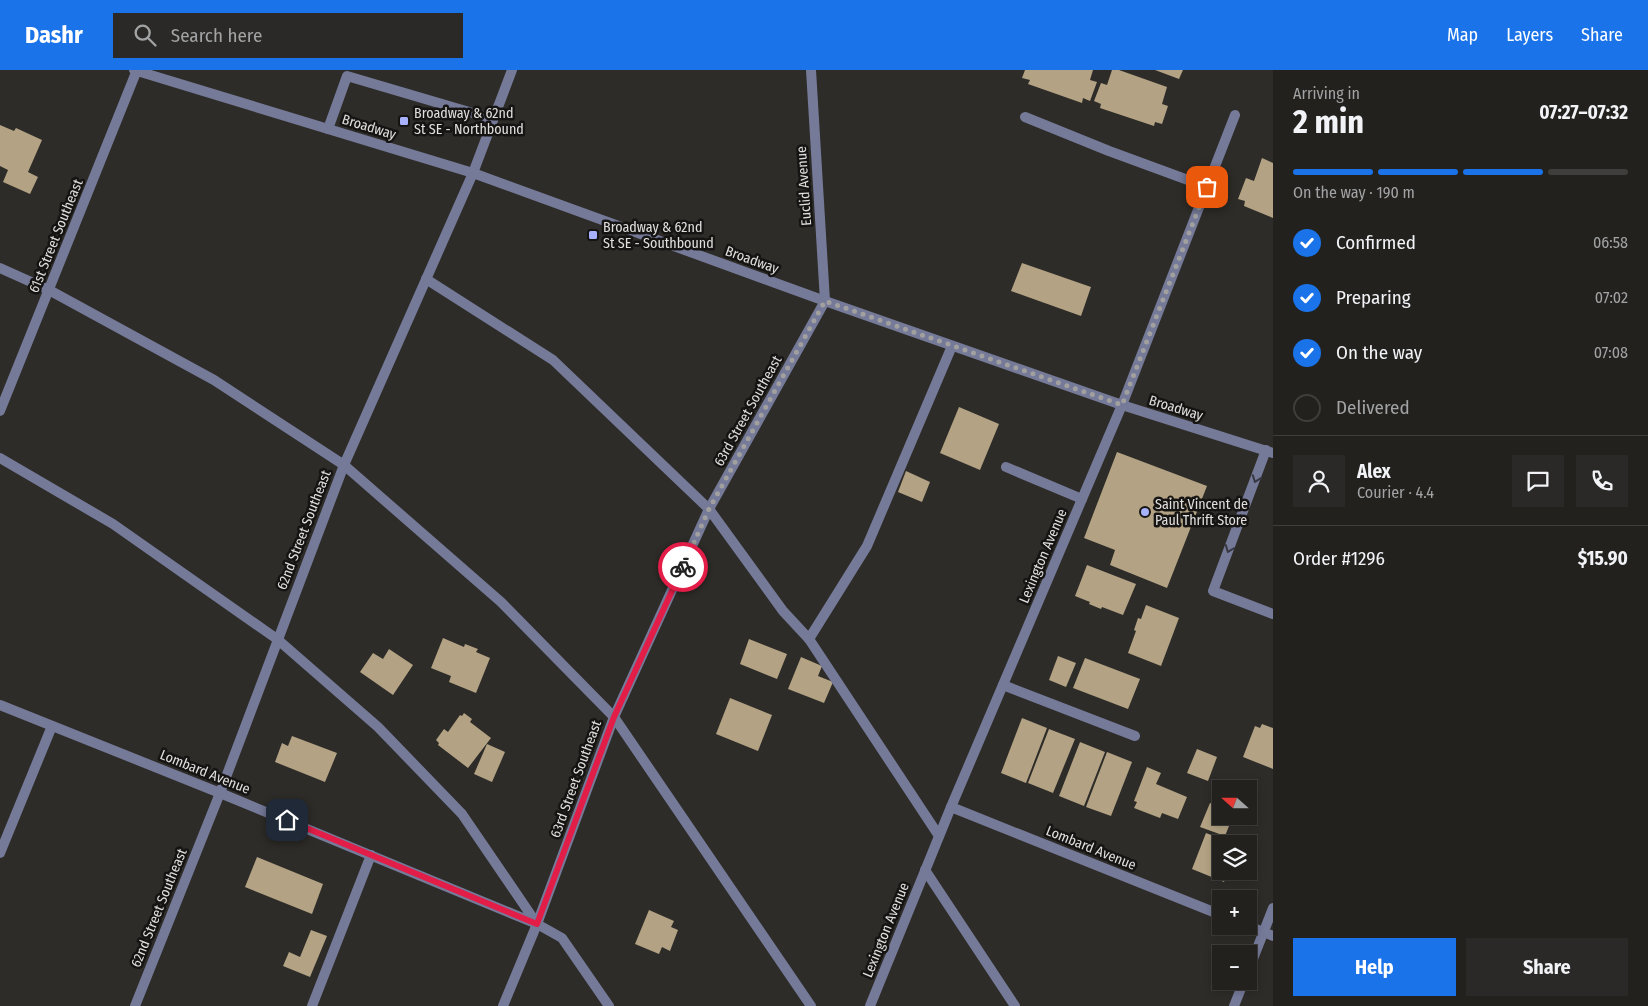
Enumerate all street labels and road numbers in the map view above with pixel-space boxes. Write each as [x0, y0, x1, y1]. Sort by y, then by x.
street label: Broadway [340, 111, 399, 143]
street label: Euclid Avenue [793, 146, 815, 226]
street label: 61st Street Southeast [25, 176, 87, 295]
street label: Broadway [723, 242, 782, 278]
street label: 63rd Street Southeast [711, 352, 786, 469]
street label: Broadway [1147, 392, 1206, 424]
street label: 62nd Street Southeast [273, 467, 335, 592]
street label: Lexington Avenue [1015, 506, 1071, 606]
street label: 63rd Street Southeast [547, 718, 605, 840]
street label: Lombard Avenue [158, 746, 253, 798]
street label: Lombard Avenue [1044, 822, 1139, 874]
street label: 62nd Street Southeast [127, 846, 191, 970]
street label: Lexington Avenue [859, 880, 913, 980]

